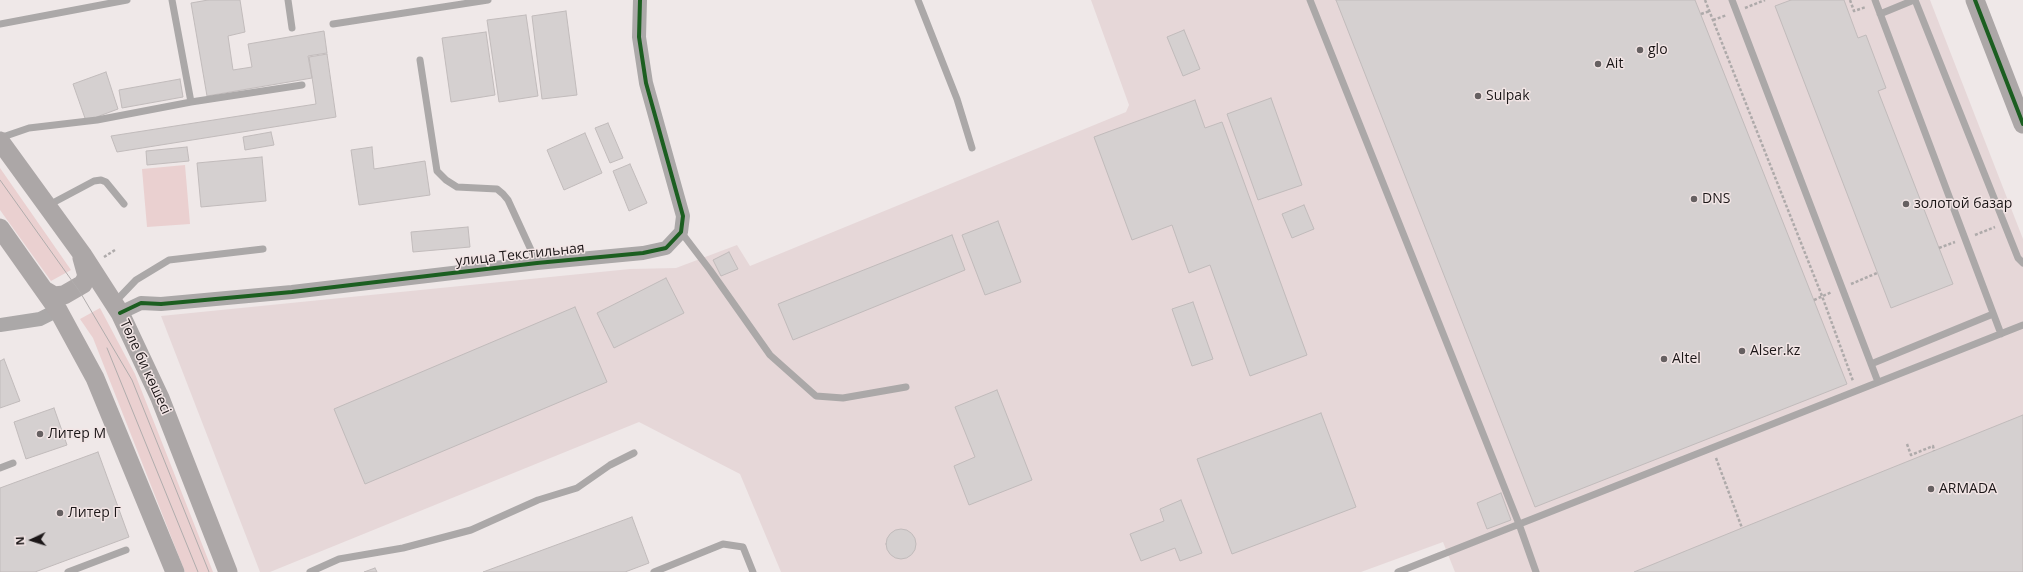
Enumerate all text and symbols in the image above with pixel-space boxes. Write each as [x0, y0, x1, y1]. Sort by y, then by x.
place label: glo [1648, 42, 1668, 58]
marker: glo [1635, 45, 1645, 55]
place label: Ait [1606, 56, 1623, 72]
marker: Ait [1593, 59, 1603, 69]
place label: Sulpak [1486, 88, 1529, 104]
marker: Sulpak [1473, 91, 1483, 101]
place label: DNS [1702, 191, 1730, 207]
marker: DNS [1689, 194, 1699, 204]
place label: золотой базар [1914, 196, 2012, 212]
marker: золотой базар [1901, 199, 1911, 209]
street label: улица Текстильная [455, 240, 585, 270]
street label: Төле би көшесі [116, 317, 174, 417]
place label: Alser.kz [1750, 343, 1800, 359]
marker: Alser.kz [1737, 346, 1747, 356]
place label: Altel [1672, 351, 1701, 367]
marker: Altel [1659, 354, 1669, 364]
place label: Литер М [48, 426, 106, 442]
marker: Литер М [35, 429, 45, 439]
place label: ARMADA [1939, 481, 1997, 497]
marker: ARMADA [1926, 484, 1936, 494]
place label: Литер Г [68, 505, 121, 521]
marker: Литер Г [55, 508, 65, 518]
north arrow [12, 520, 52, 560]
text: N [12, 536, 27, 546]

